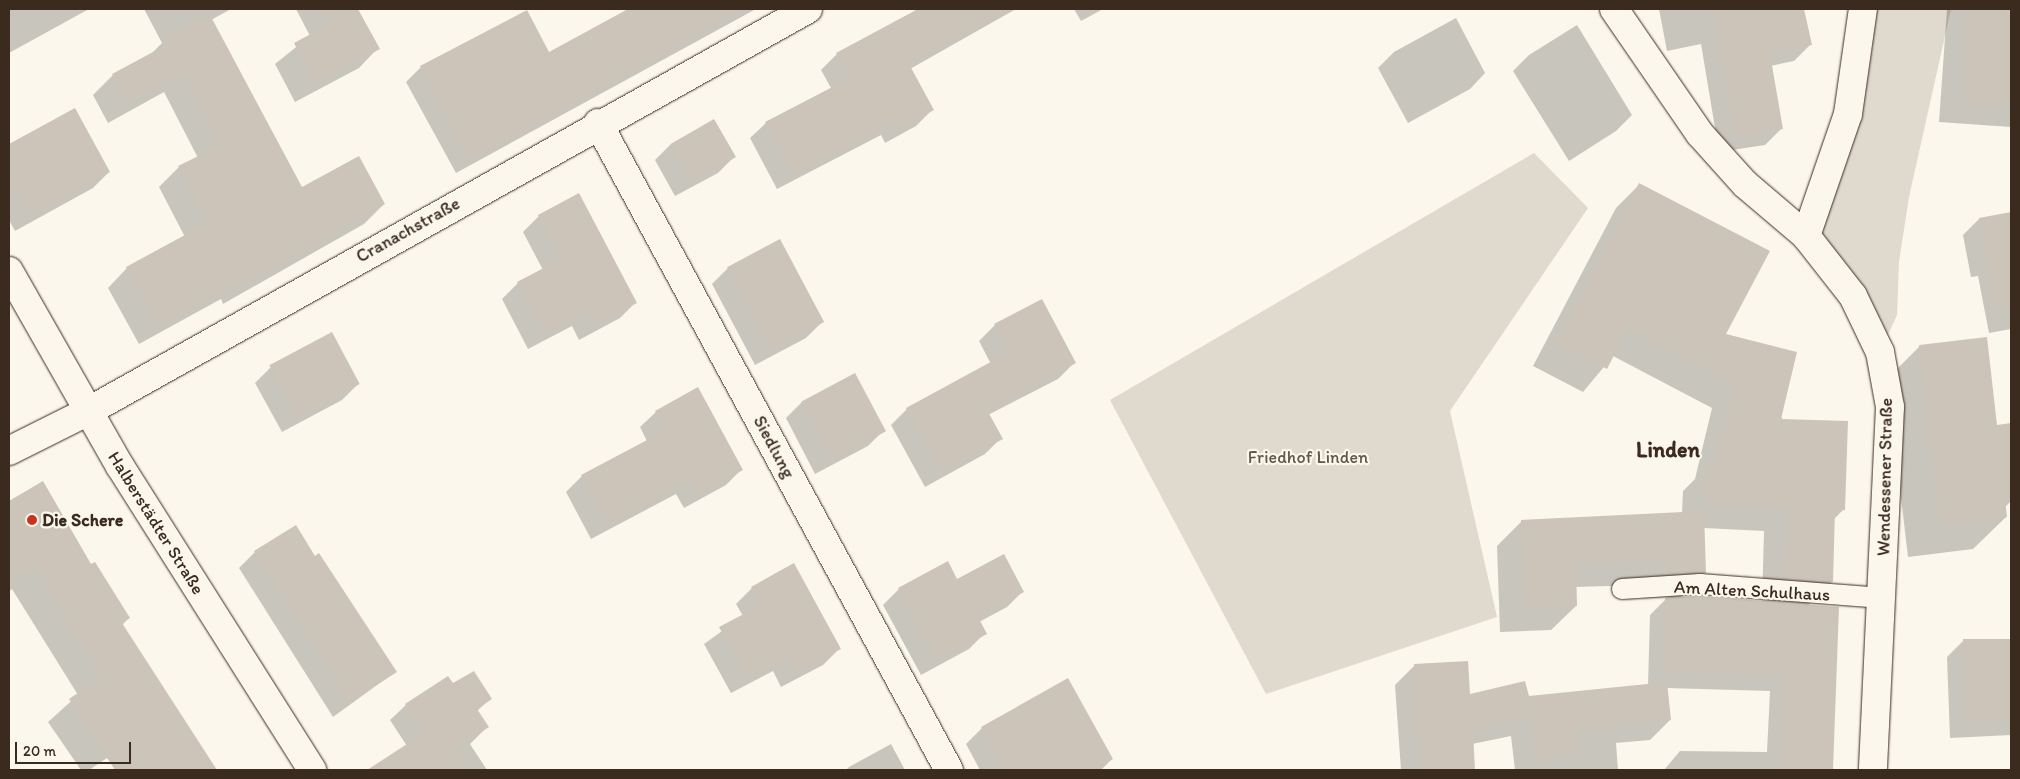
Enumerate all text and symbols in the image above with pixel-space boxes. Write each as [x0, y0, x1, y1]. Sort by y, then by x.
street label: Cranachstraße [352, 193, 464, 267]
street label: Wendessener Straße [1873, 398, 1897, 556]
street label: Siedlung [749, 412, 799, 482]
district label: Linden [1636, 437, 1700, 463]
park label: Friedhof Linden [1248, 446, 1368, 468]
street label: Halberstädter Straße [103, 447, 209, 599]
place label: Die Schere [42, 509, 123, 531]
marker: Die Schere [26, 514, 38, 526]
street label: Am Alten Schulhaus [1673, 576, 1831, 606]
scale bar [18, 732, 134, 764]
text: 20 m [23, 742, 56, 760]

